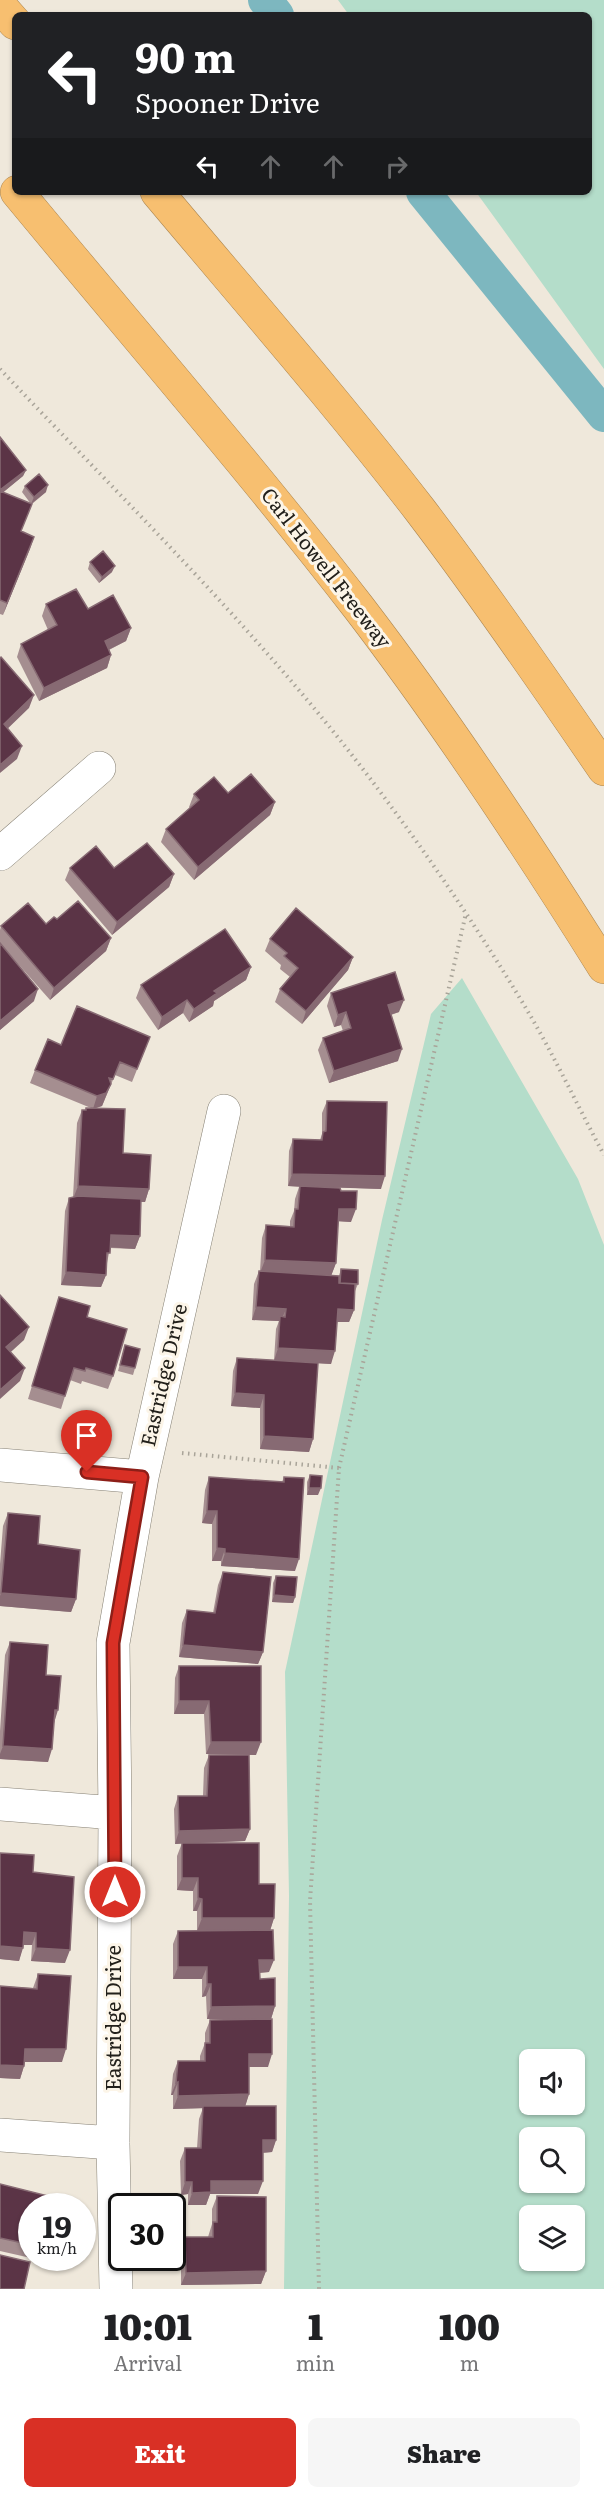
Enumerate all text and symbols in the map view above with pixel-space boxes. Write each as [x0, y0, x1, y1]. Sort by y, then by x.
text: 90 m [135, 24, 235, 86]
icon: left [36, 36, 114, 114]
text: Spooner Drive [135, 81, 320, 121]
icon: left [191, 150, 224, 183]
icon: ahead [254, 150, 287, 183]
icon: ahead [317, 150, 350, 183]
icon: right [380, 150, 413, 183]
street label: Carl Howell Freeway [255, 480, 400, 654]
street label: Eastridge Drive [131, 1300, 193, 1449]
pin [61, 1410, 112, 1472]
icon: arrive [70, 1419, 103, 1452]
position arrow [83, 1860, 147, 1924]
street label: Eastridge Drive [97, 1945, 127, 2091]
map controls [519, 2049, 585, 2271]
button: sound [519, 2049, 585, 2115]
button: search [519, 2127, 585, 2193]
speed limit sign: 30 [108, 2193, 186, 2271]
text: 19 [42, 2203, 72, 2247]
button: layers [519, 2205, 585, 2271]
text: km/h [37, 2236, 77, 2259]
text: 10:01 [104, 2298, 192, 2351]
text: 1 [308, 2298, 323, 2351]
text: 100 [439, 2298, 500, 2351]
text: Arrival [114, 2347, 182, 2377]
text: min [296, 2347, 335, 2377]
text: m [460, 2347, 479, 2377]
button: Exit [24, 2418, 296, 2487]
button: Share [308, 2418, 580, 2487]

